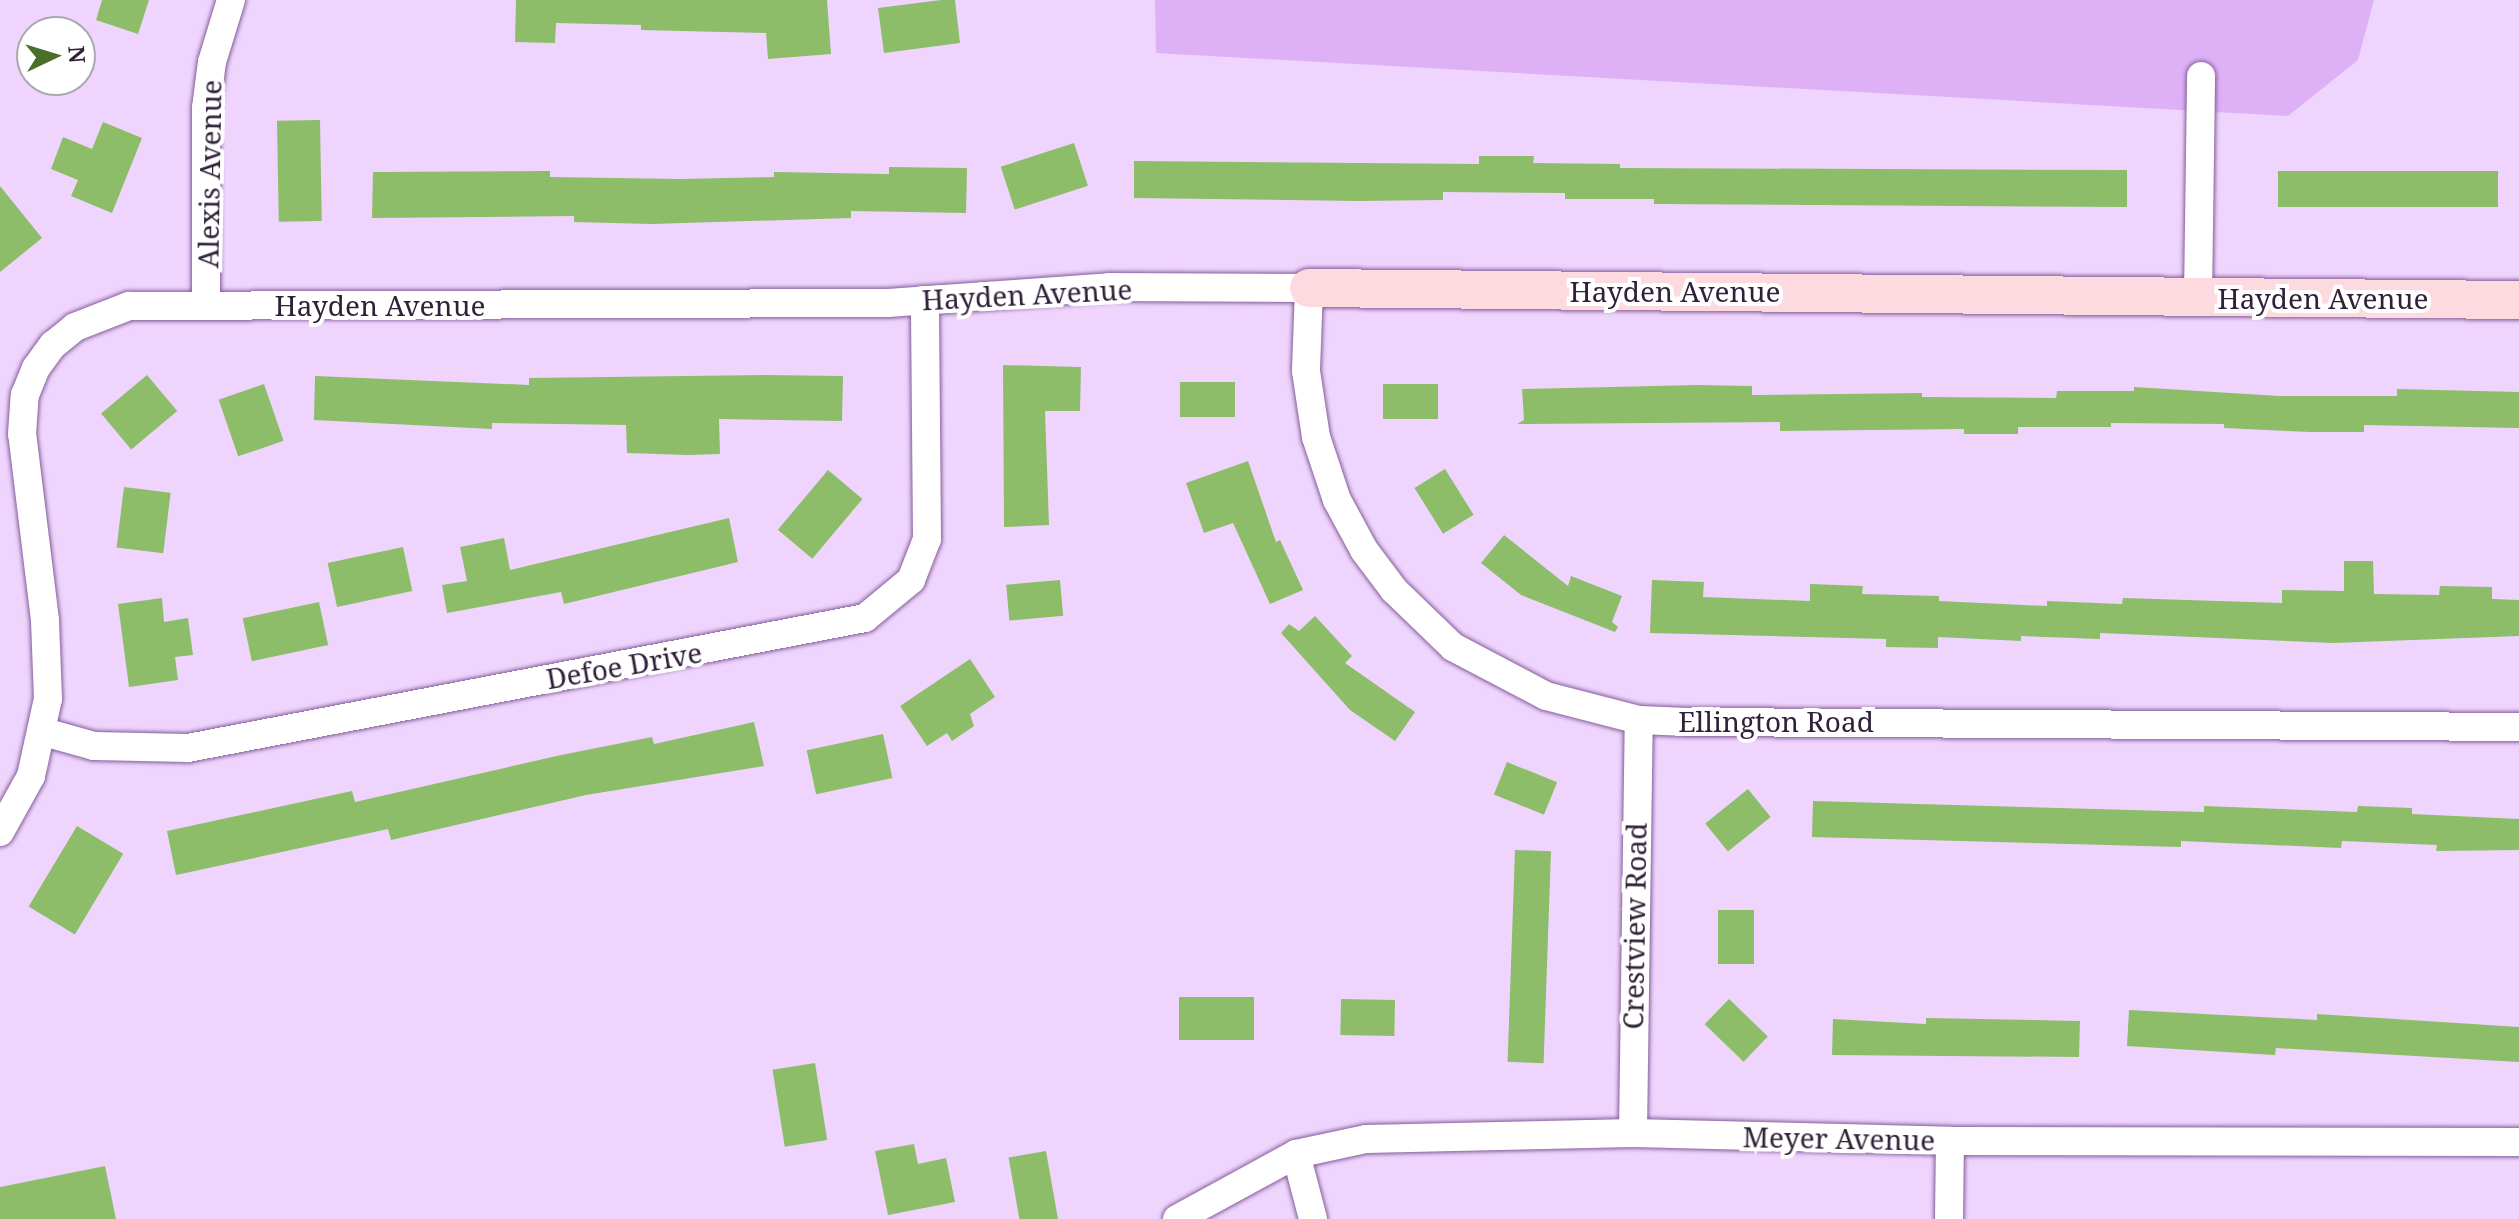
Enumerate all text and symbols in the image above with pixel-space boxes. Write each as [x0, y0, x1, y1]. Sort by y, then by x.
north arrow [16, 16, 96, 96]
text: N [62, 45, 94, 64]
street label: Alexis Avenue [191, 79, 227, 269]
street label: Hayden Avenue [921, 272, 1133, 316]
street label: Hayden Avenue [1570, 274, 1780, 308]
street label: Hayden Avenue [2218, 281, 2428, 315]
street label: Hayden Avenue [275, 288, 485, 322]
street label: Defoe Drive [543, 635, 705, 695]
street label: Ellington Road [1678, 704, 1874, 738]
street label: Crestview Road [1615, 822, 1653, 1030]
street label: Meyer Avenue [1742, 1120, 1936, 1156]

